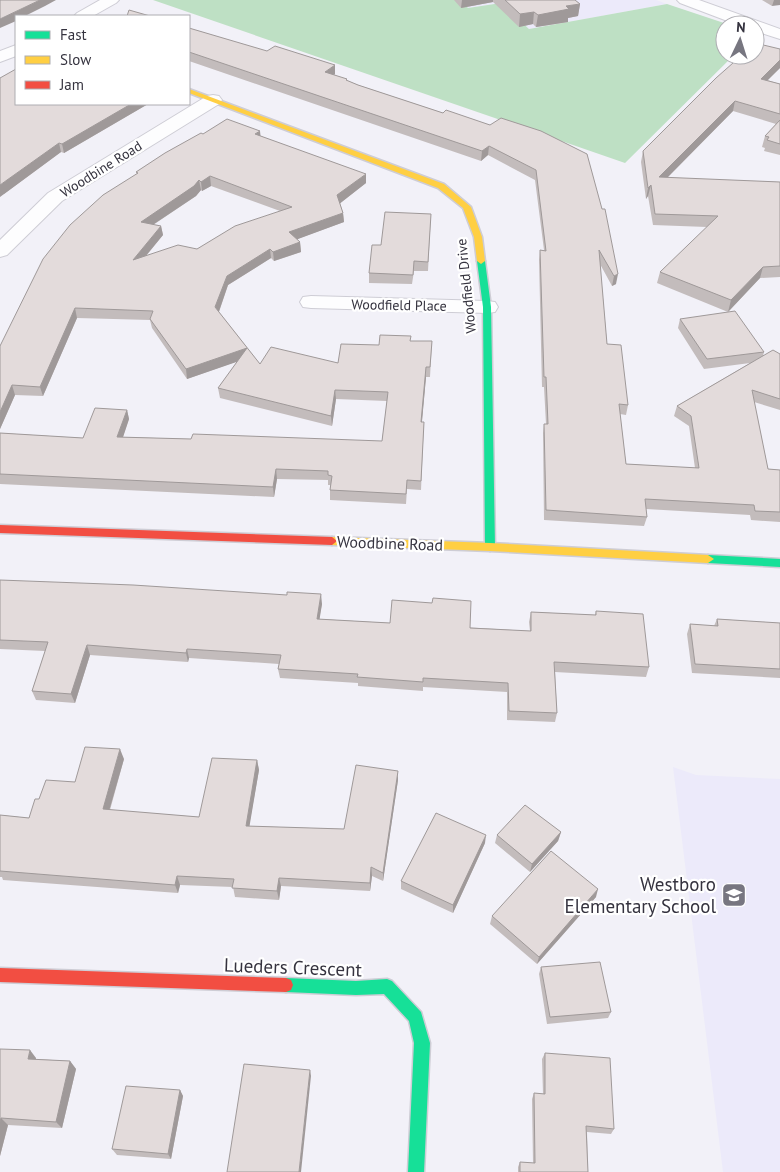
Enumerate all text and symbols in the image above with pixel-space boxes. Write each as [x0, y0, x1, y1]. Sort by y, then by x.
legend [15, 15, 190, 105]
north arrow [715, 15, 765, 65]
text: N [736, 18, 746, 36]
text: Fast [60, 25, 87, 44]
text: Slow [60, 50, 91, 69]
text: Jam [59, 75, 84, 94]
street label: Woodbine Road [57, 137, 145, 201]
street label: Woodfield Drive [452, 238, 480, 334]
street label: Woodfield Place [351, 295, 447, 315]
street label: Woodbine Road [337, 531, 443, 555]
place label: Westboro Elementary School [565, 872, 716, 918]
school or university icon: Westboro Elementary School [721, 882, 747, 908]
street label: Lueders Crescent [224, 953, 363, 981]

